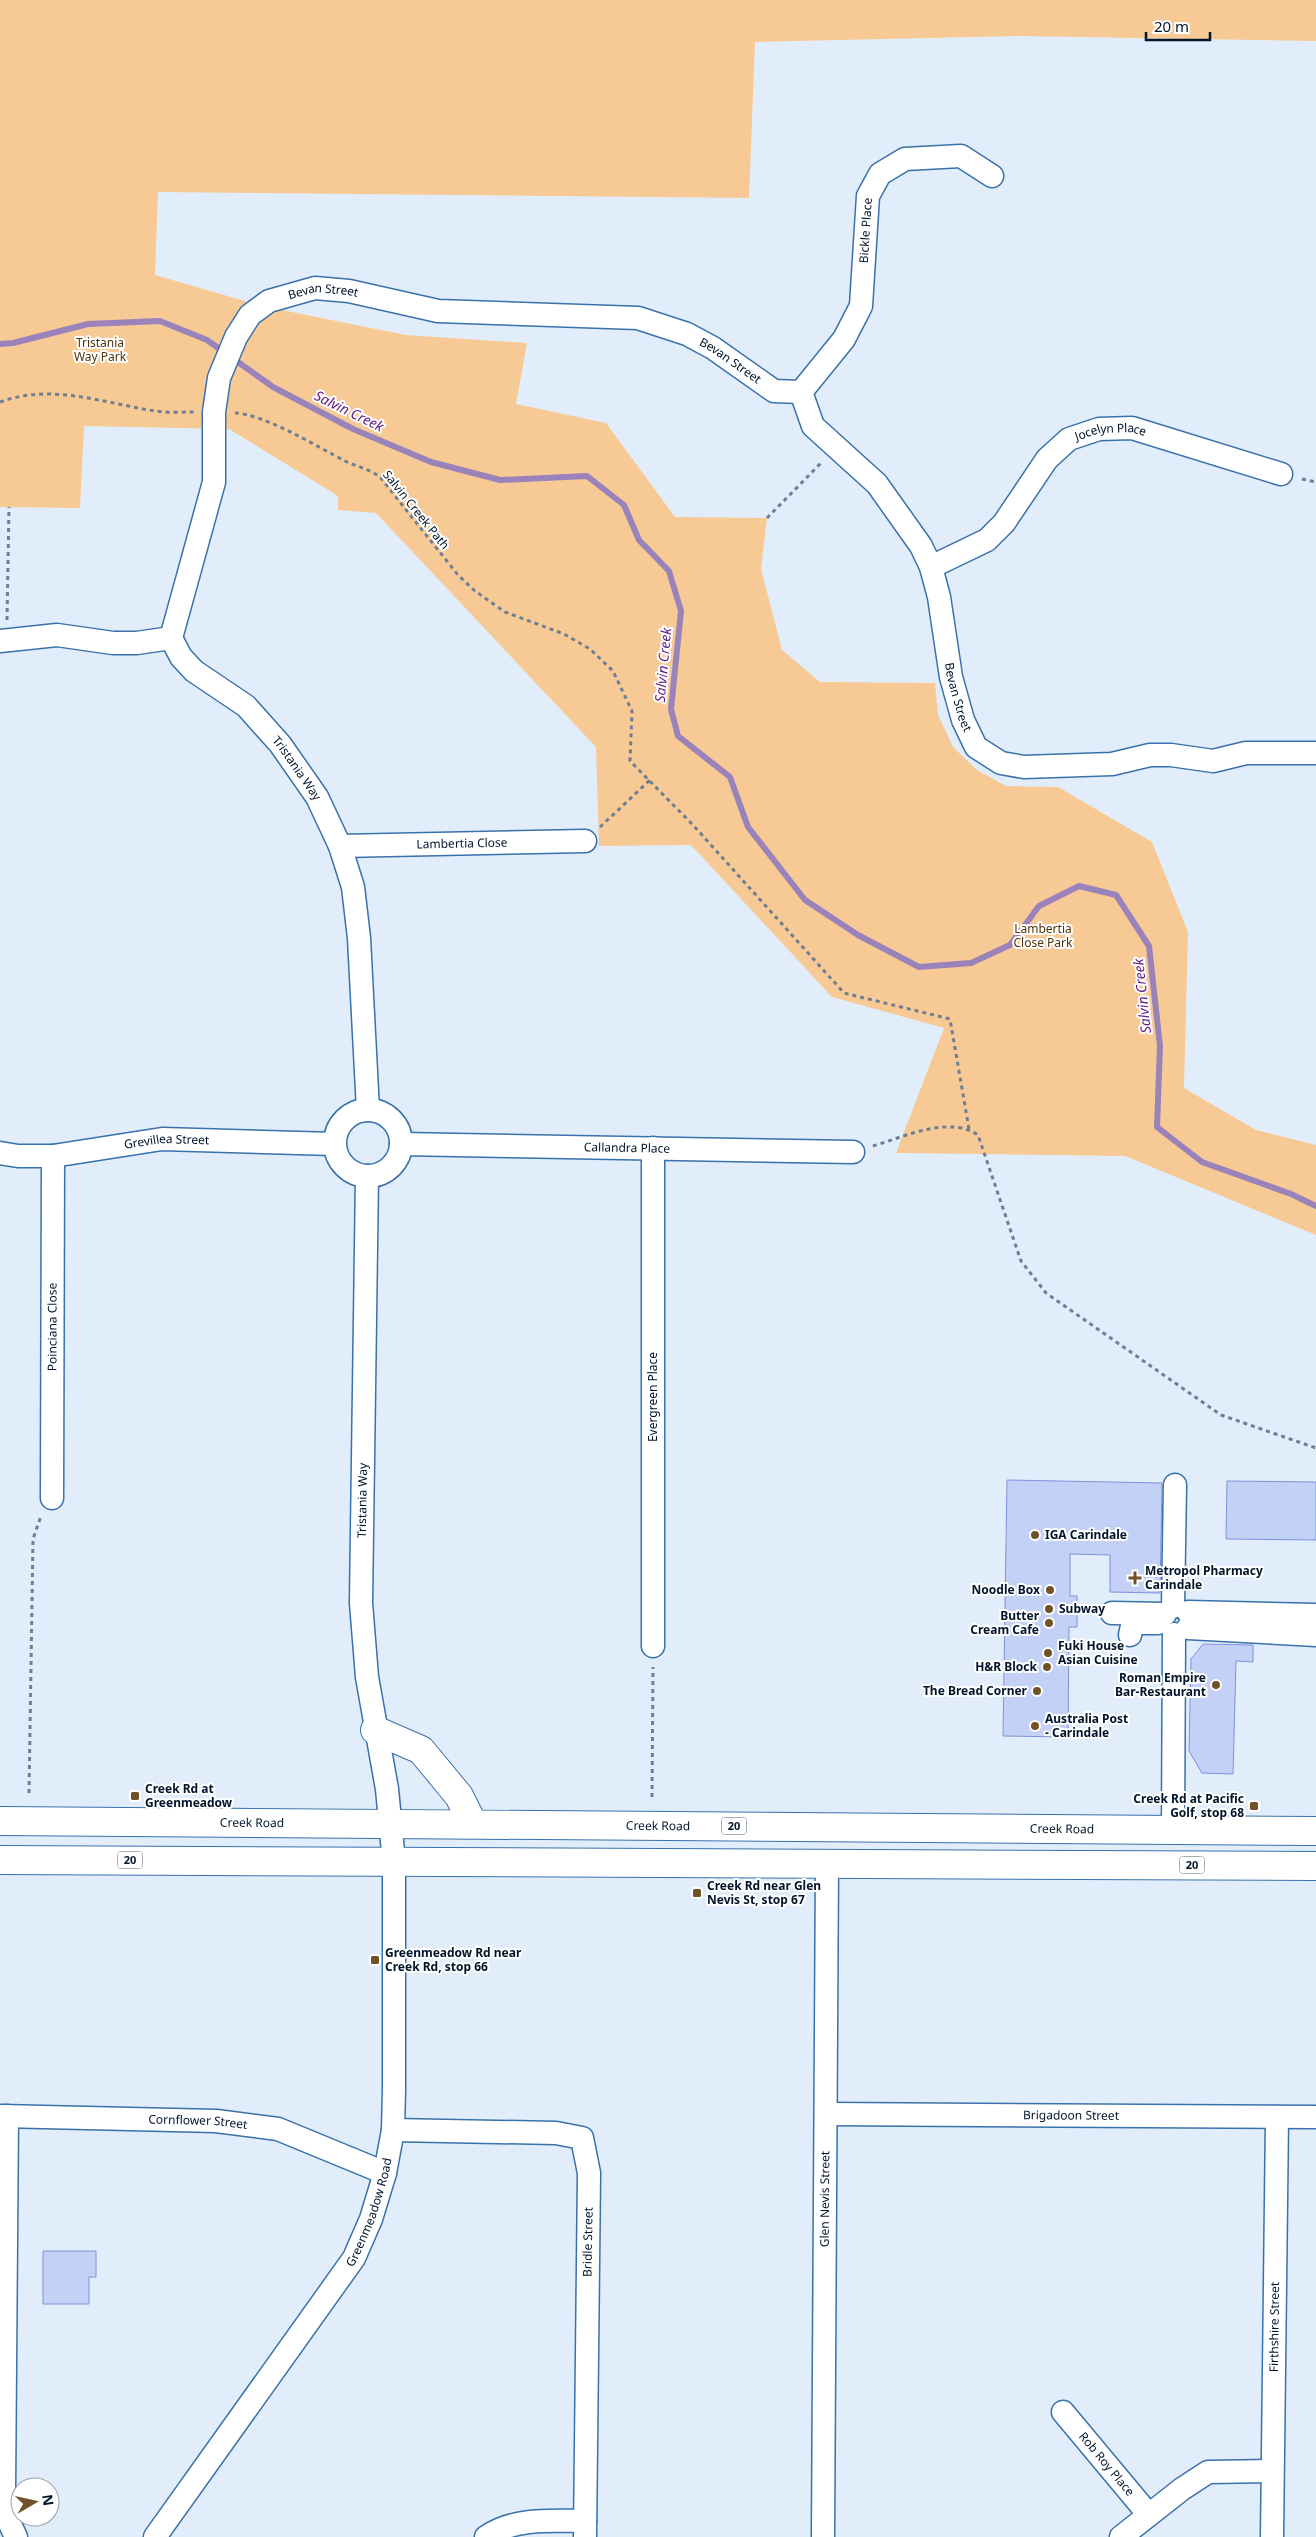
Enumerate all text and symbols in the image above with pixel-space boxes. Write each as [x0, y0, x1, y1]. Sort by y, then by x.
scale bar [1146, 10, 1210, 42]
text: 20 m [1154, 16, 1189, 36]
street label: Bickle Place [855, 197, 876, 264]
street label: Bevan Street [286, 279, 361, 303]
street label: Bevan Street [697, 333, 765, 388]
park label: Tristania Way Park [74, 334, 127, 365]
water label: Salvin Creek [311, 386, 388, 436]
street label: Jocelyn Place [1072, 419, 1149, 445]
street label: Salvin Creek Path [379, 467, 454, 553]
water label: Salvin Creek [650, 626, 675, 703]
street label: Bevan Street [941, 661, 977, 735]
street label: Tristania Way [269, 732, 326, 804]
street label: Lambertia Close [416, 834, 508, 852]
park label: Lambertia Close Park [1014, 920, 1073, 951]
water label: Salvin Creek [1128, 957, 1155, 1034]
street label: Grevillea Street [123, 1130, 210, 1153]
street label: Callandra Place [584, 1138, 670, 1157]
street label: Poinciana Close [43, 1283, 61, 1371]
street label: Evergreen Place [644, 1352, 661, 1442]
street label: Tristania Way [353, 1462, 371, 1538]
place label: IGA Carindale [1045, 1526, 1127, 1543]
marker: IGA Carindale [1029, 1529, 1041, 1541]
place label: Metropol Pharmacy Carindale [1145, 1562, 1263, 1593]
marker: Metropol Pharmacy Carindale [1129, 1572, 1141, 1584]
place label: Noodle Box [972, 1581, 1040, 1598]
marker: Noodle Box [1044, 1584, 1056, 1596]
place label: Subway [1059, 1600, 1105, 1617]
marker: Subway [1043, 1603, 1055, 1615]
place label: Butter Cream Cafe [970, 1607, 1040, 1638]
marker: Butter Cream Cafe [1043, 1617, 1055, 1629]
place label: Fuki House Asian Cuisine [1058, 1637, 1138, 1668]
marker: Fuki House Asian Cuisine [1042, 1647, 1054, 1659]
place label: H&R Block [975, 1658, 1038, 1675]
marker: H&R Block [1041, 1661, 1053, 1673]
place label: Roman Empire Bar-Restaurant [1115, 1669, 1206, 1700]
marker: Roman Empire Bar-Restaurant [1210, 1679, 1222, 1691]
place label: The Bread Corner [923, 1682, 1028, 1699]
marker: The Bread Corner [1031, 1685, 1043, 1697]
place label: Australia Post - Carindale [1045, 1710, 1128, 1741]
marker: Australia Post - Carindale [1029, 1720, 1041, 1732]
place label: Creek Rd at Greenmeadow [145, 1780, 233, 1811]
marker: Creek Rd at Greenmeadow [129, 1790, 141, 1802]
place label: Creek Rd at Pacific Golf, stop 68 [1133, 1790, 1244, 1821]
marker: Creek Rd at Pacific Golf, stop 68 [1248, 1800, 1260, 1812]
street label: Creek Road [220, 1814, 284, 1831]
street label: Creek Road [626, 1817, 690, 1834]
road number: 20 [722, 1818, 746, 1834]
street label: Creek Road [1030, 1820, 1094, 1837]
road number: 20 [118, 1852, 142, 1868]
road number: 20 [1180, 1856, 1204, 1874]
place label: Creek Rd near Glen Nevis St, stop 67 [707, 1877, 821, 1908]
marker: Creek Rd near Glen Nevis St, stop 67 [691, 1887, 703, 1899]
place label: Greenmeadow Rd near Creek Rd, stop 66 [385, 1944, 522, 1975]
marker: Greenmeadow Rd near Creek Rd, stop 66 [369, 1954, 381, 1966]
street label: Brigadoon Street [1023, 2106, 1120, 2124]
street label: Cornflower Street [148, 2110, 249, 2133]
street label: Glen Nevis Street [816, 2150, 833, 2247]
street label: Greenmeadow Road [341, 2156, 396, 2270]
street label: Bridle Street [578, 2206, 597, 2277]
street label: Firthshire Street [1265, 2281, 1283, 2372]
street label: Rob Roy Place [1075, 2428, 1139, 2500]
north arrow [10, 2477, 60, 2527]
text: N [38, 2493, 59, 2507]

